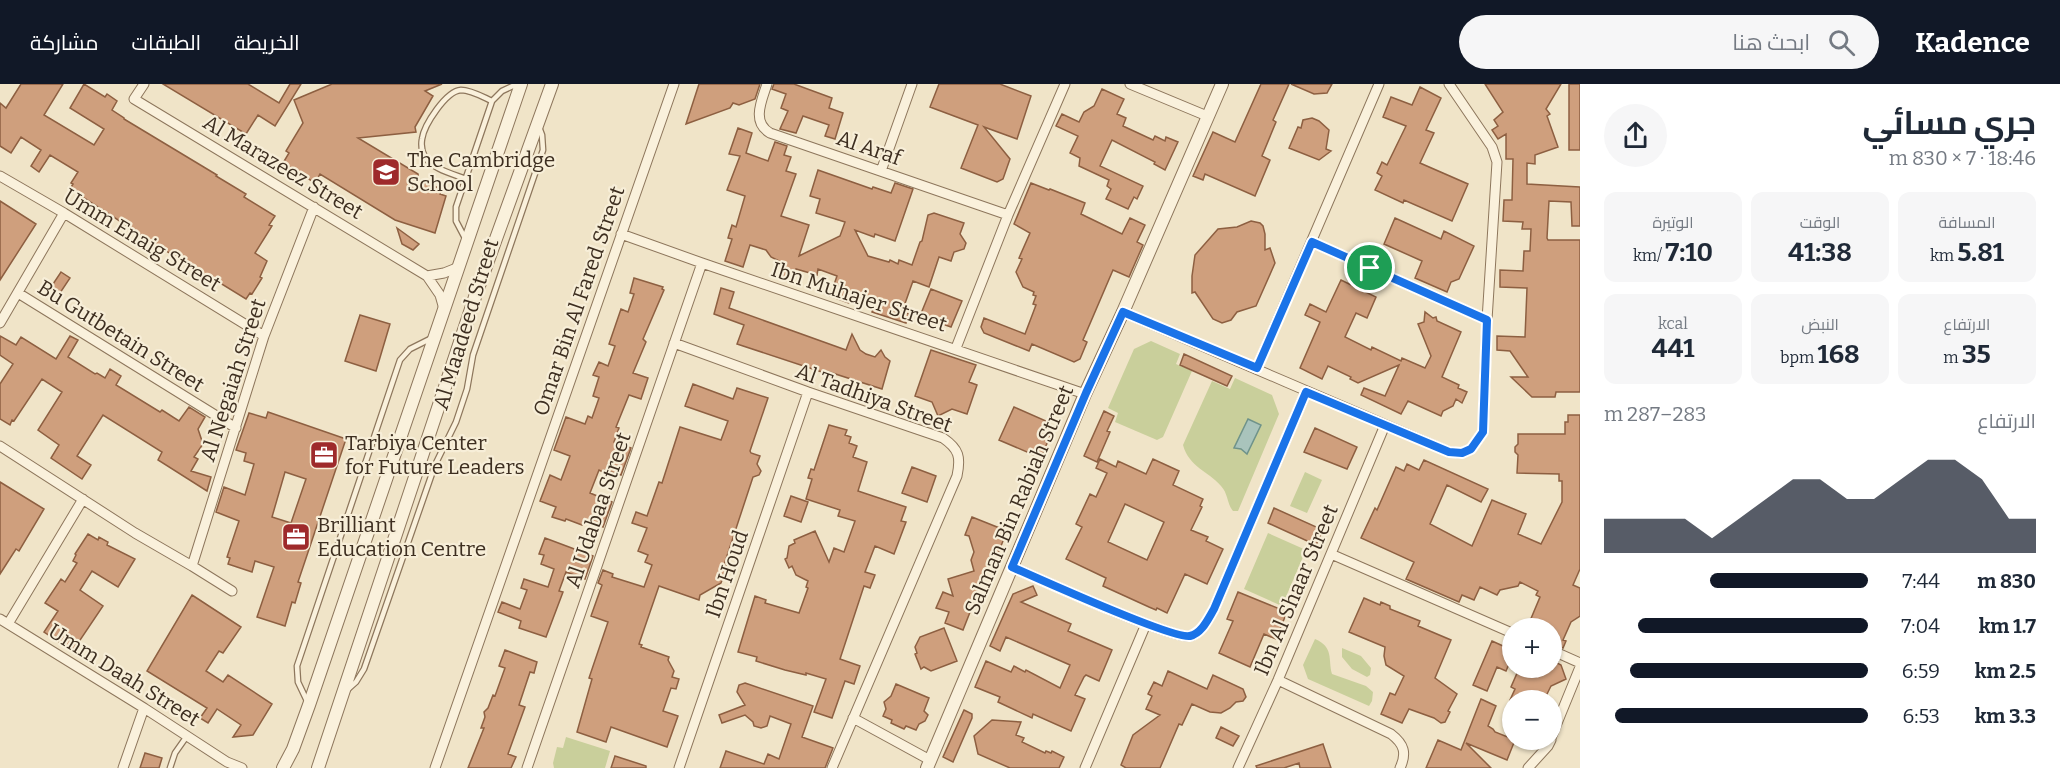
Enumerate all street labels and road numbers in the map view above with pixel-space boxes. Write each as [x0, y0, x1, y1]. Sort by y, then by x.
street label: Al Marazeez Street [199, 109, 368, 225]
street label: Al Araf [833, 125, 906, 172]
street label: Omar Bin Al Fared Street [527, 182, 631, 419]
street label: Umm Enaig Street [59, 183, 226, 297]
street label: Al Maadeed Street [428, 235, 505, 413]
street label: Ibn Muhajer Street [768, 256, 951, 338]
street label: Bu Gutbetain Street [33, 274, 209, 398]
street label: Al Negaiah Street [194, 295, 272, 465]
street label: Al Tadhiya Street [792, 358, 956, 438]
street label: Salman Bin Rabiah Street [959, 381, 1079, 619]
street label: Al Udabaa Street [559, 429, 637, 591]
street label: Ibn Al Shaar Street [1248, 500, 1344, 679]
street label: Ibn Houd [700, 527, 754, 621]
street label: Umm Daah Street [43, 618, 205, 732]

